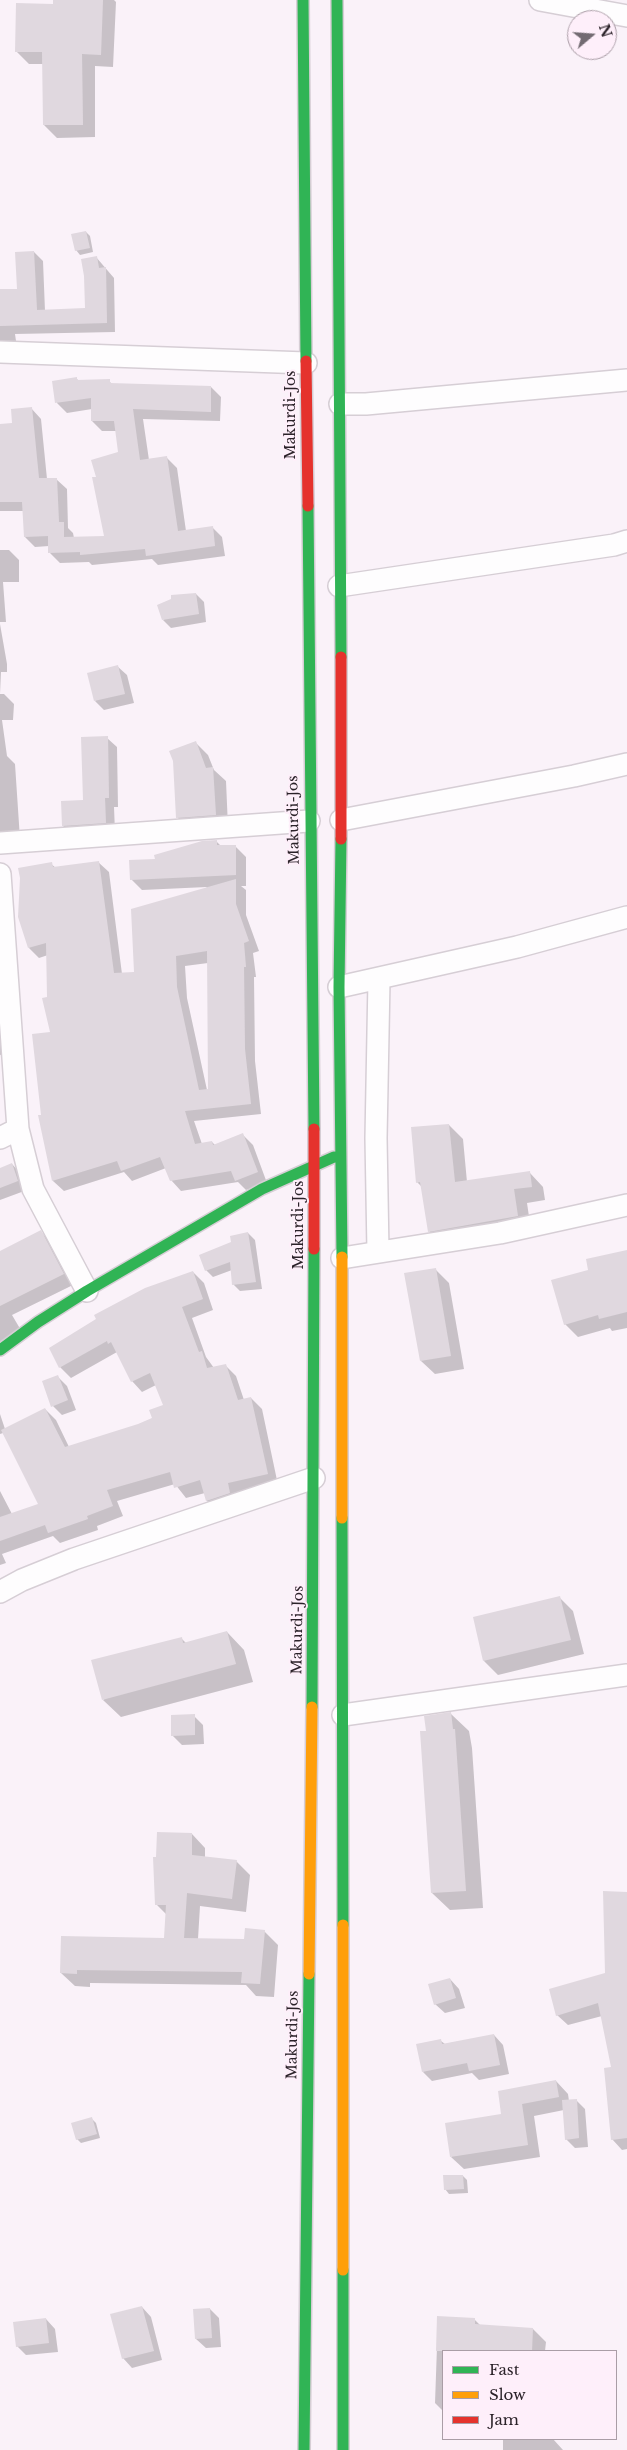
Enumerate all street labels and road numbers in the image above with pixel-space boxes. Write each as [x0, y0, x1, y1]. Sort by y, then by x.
street label: Makurdi-Jos [283, 371, 299, 459]
street label: Makurdi-Jos [285, 775, 303, 865]
street label: Makurdi-Jos [291, 1181, 307, 1269]
street label: Makurdi-Jos [289, 1585, 307, 1675]
street label: Makurdi-Jos [284, 1990, 302, 2080]

